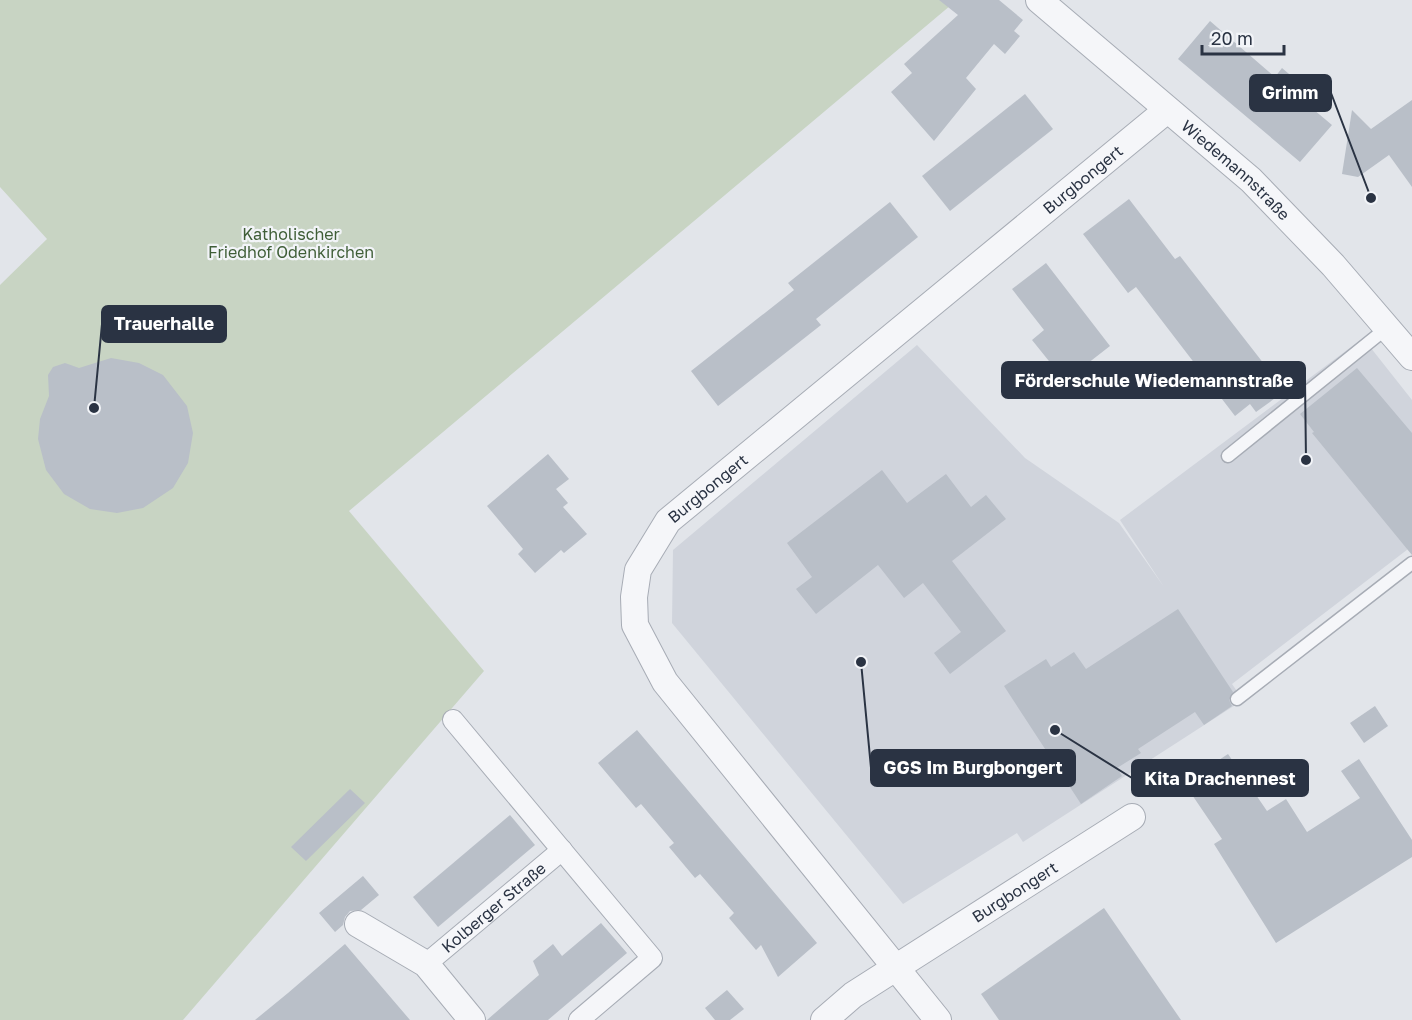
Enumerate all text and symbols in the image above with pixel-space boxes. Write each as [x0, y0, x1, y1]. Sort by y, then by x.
scale bar [1202, 18, 1284, 56]
text: 20 m [1211, 27, 1253, 49]
callout: Grimm [1250, 75, 1331, 111]
text: Grimm [1262, 81, 1318, 103]
street label: Wiedemannstraße [1178, 115, 1294, 224]
street label: Burgbongert [1039, 141, 1127, 218]
park label: Katholischer Friedhof Odenkirchen [208, 224, 374, 262]
callout: Trauerhalle [102, 306, 226, 342]
text: Trauerhalle [114, 312, 215, 334]
callout: Förderschule Wiedemannstraße [1002, 362, 1305, 398]
text: Förderschule Wiedemannstraße [1015, 369, 1294, 391]
street label: Burgbongert [664, 450, 752, 527]
callout: GGS Im Burgbongert [871, 750, 1075, 786]
text: GGS Im Burgbongert [883, 756, 1063, 778]
callout: Kita Drachennest [1132, 760, 1308, 796]
text: Kita Drachennest [1144, 767, 1296, 789]
street label: Burgbongert [968, 857, 1061, 927]
street label: Kolberger Straße [437, 858, 550, 957]

